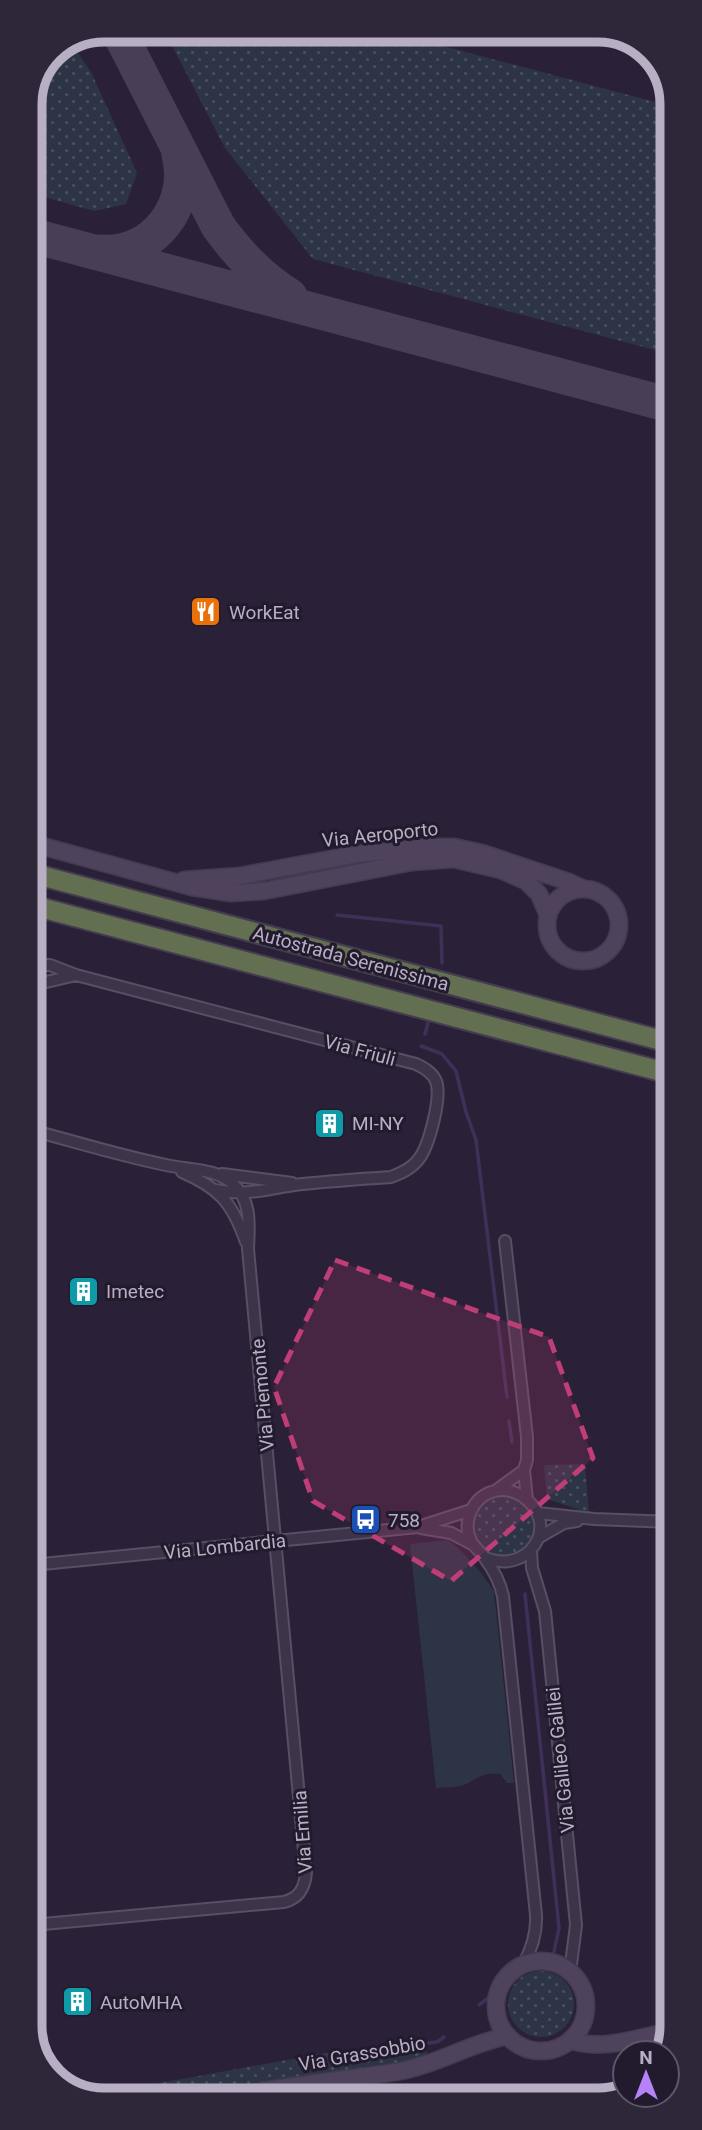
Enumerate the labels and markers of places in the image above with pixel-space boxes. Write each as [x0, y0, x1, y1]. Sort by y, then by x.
restaurant icon: WorkEat [189, 595, 223, 629]
place label: WorkEat [229, 601, 300, 624]
building icon: MI-NY [312, 1106, 346, 1140]
place label: MI-NY [352, 1112, 404, 1135]
building icon: Imetec [66, 1274, 100, 1308]
place label: Imetec [106, 1280, 164, 1303]
bus stop icon: 758 [348, 1503, 382, 1537]
place label: 758 [388, 1509, 420, 1532]
building icon: AutoMHA [60, 1985, 94, 2019]
place label: AutoMHA [100, 1991, 183, 2014]

